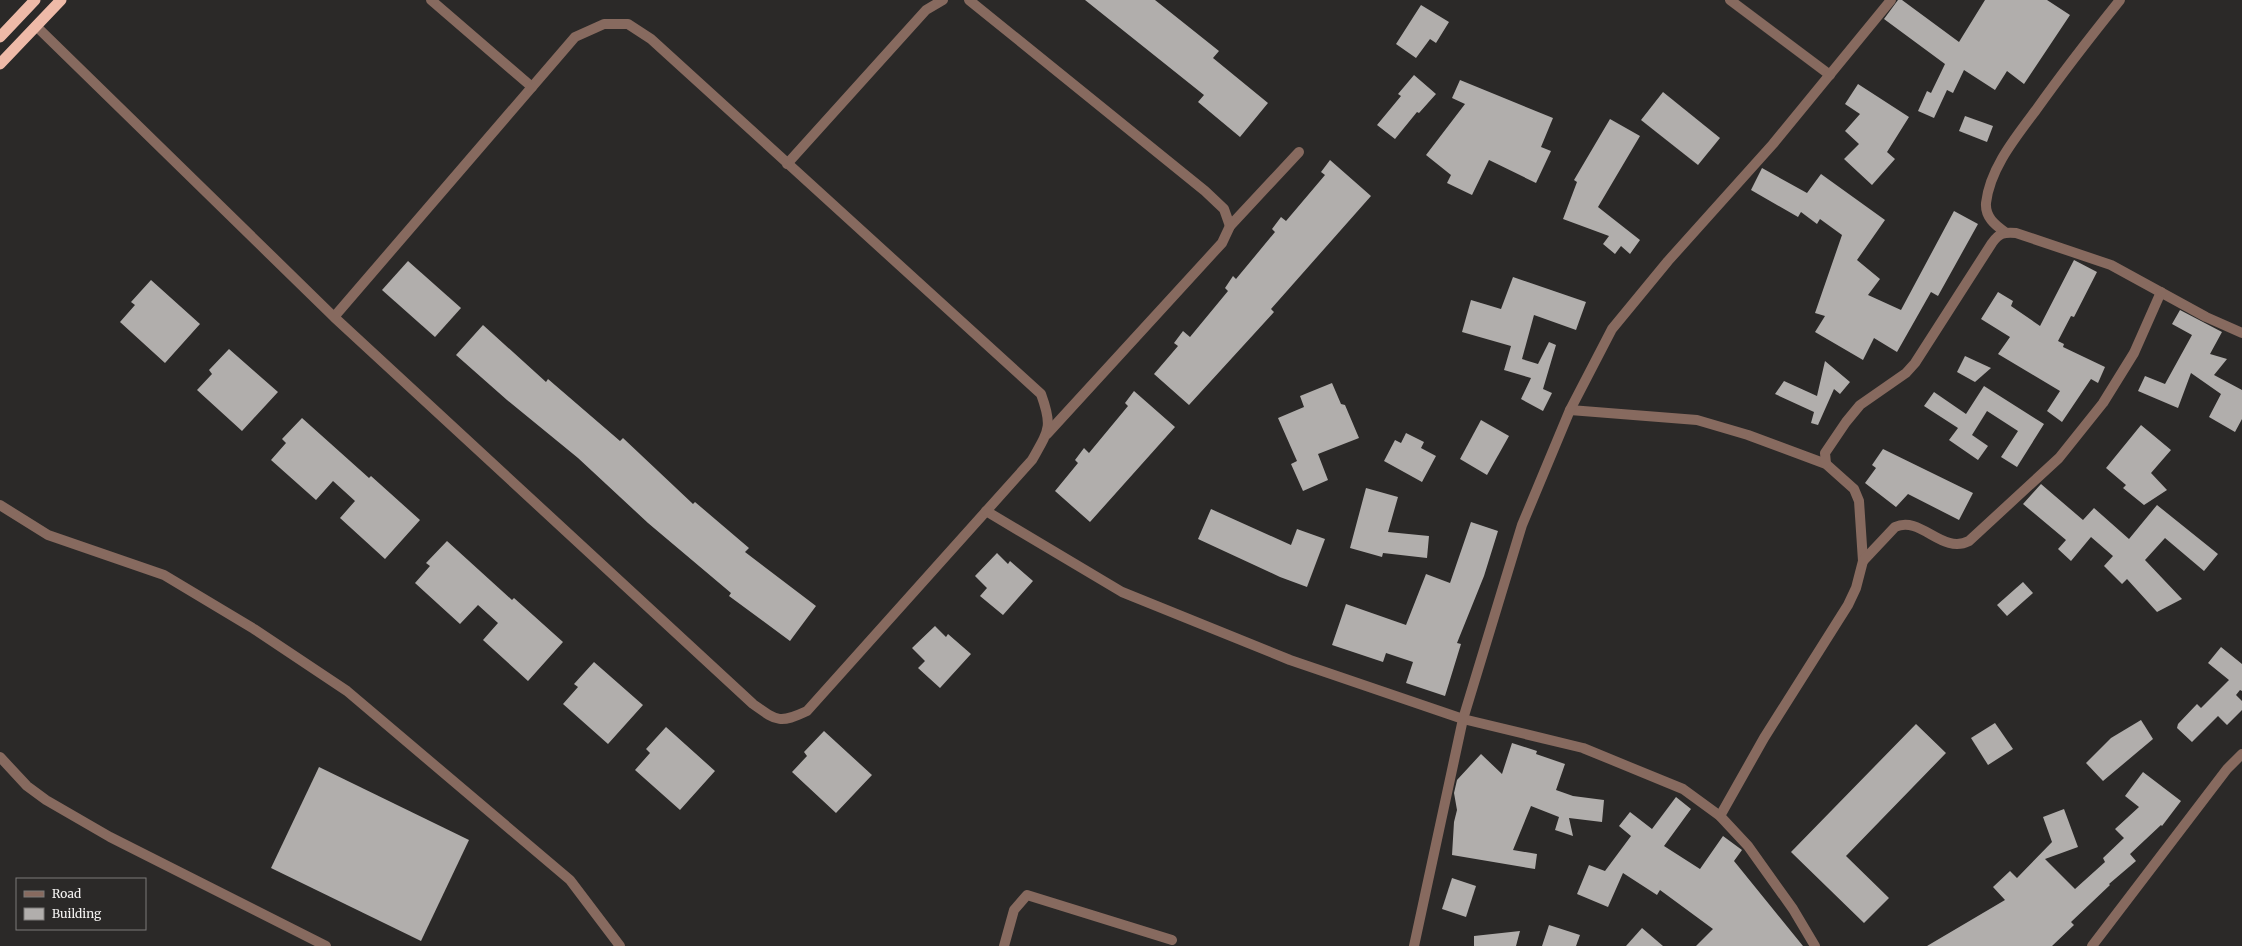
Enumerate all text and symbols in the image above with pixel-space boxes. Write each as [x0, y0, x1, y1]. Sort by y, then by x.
legend [16, 878, 146, 930]
text: Road [52, 886, 81, 901]
text: Building [52, 906, 102, 921]

